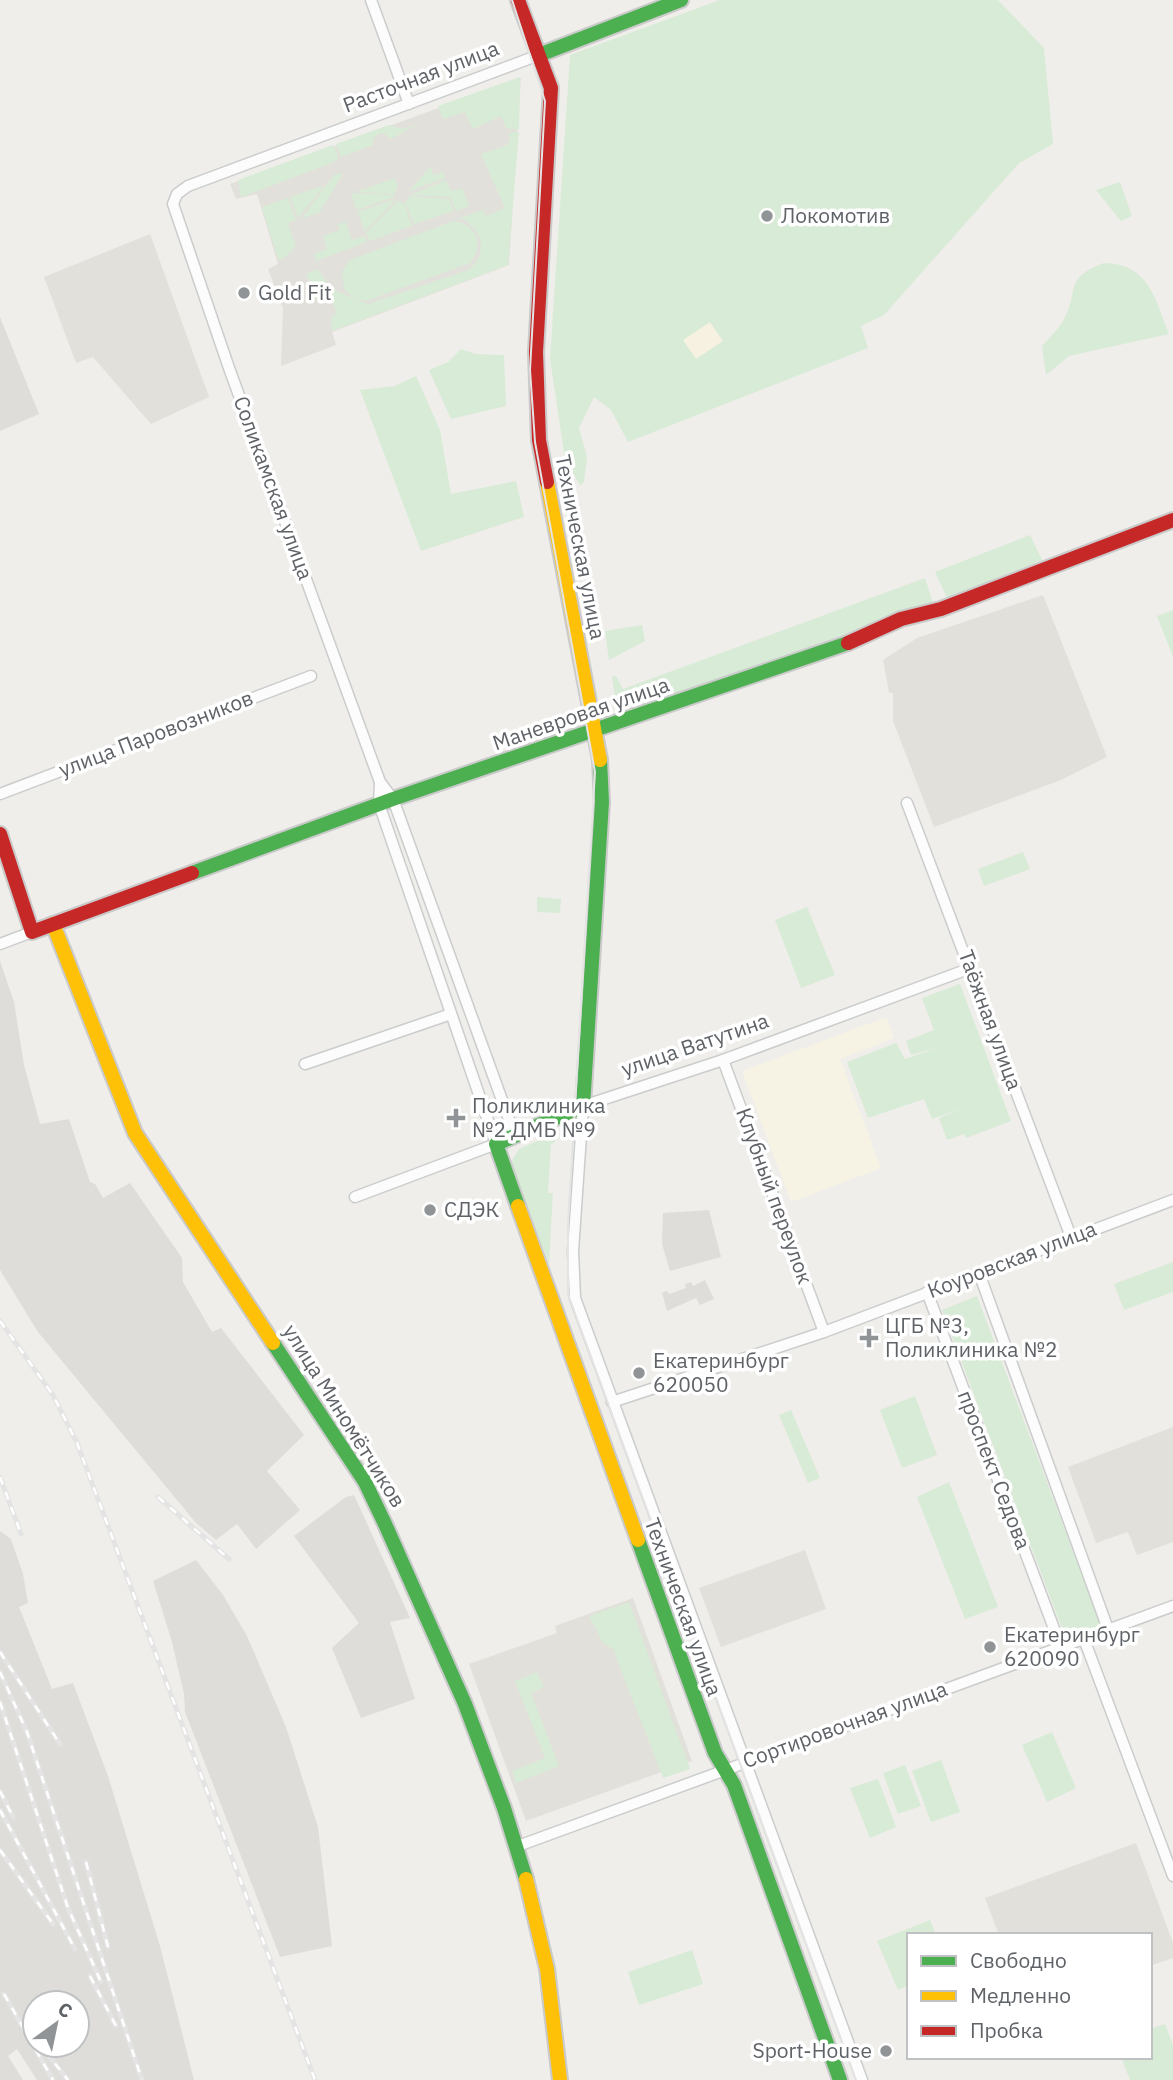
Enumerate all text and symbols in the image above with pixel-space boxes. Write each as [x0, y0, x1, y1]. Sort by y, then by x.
street label: Расточная улица [339, 33, 503, 119]
place label: Локомотив [781, 201, 890, 229]
marker: Локомотив [759, 208, 775, 224]
place label: Gold Fit [258, 278, 332, 306]
marker: Gold Fit [236, 285, 252, 301]
street label: Соликамская улица [228, 392, 320, 583]
street label: Техническая улица [549, 452, 613, 642]
street label: Маневровая улица [489, 670, 673, 756]
street label: улица Паровозников [54, 683, 257, 783]
street label: Таёжная улица [953, 946, 1029, 1094]
street label: улица Ватутина [617, 1006, 772, 1082]
place label: Поликлиника №2 ДМБ №9 [472, 1091, 605, 1143]
street label: Клубный переулок [730, 1104, 820, 1288]
marker: Поликлиника №2 ДМБ №9 [446, 1108, 466, 1128]
place label: СДЭК [444, 1195, 499, 1223]
marker: СДЭК [422, 1202, 438, 1218]
street label: Коуровская улица [923, 1214, 1100, 1304]
place label: ЦГБ №3, Поликлиника №2 [885, 1311, 1058, 1363]
street label: улица Миномётчиков [277, 1319, 413, 1512]
marker: ЦГБ №3, Поликлиника №2 [859, 1328, 879, 1348]
place label: Екатеринбург 620050 [653, 1346, 789, 1398]
marker: Екатеринбург 620050 [631, 1365, 647, 1381]
street label: проспект Седова [952, 1386, 1038, 1553]
street label: Техническая улица [639, 1514, 729, 1700]
place label: Екатеринбург 620090 [1004, 1620, 1140, 1672]
marker: Екатеринбург 620090 [982, 1639, 998, 1655]
street label: Сортировочная улица [739, 1674, 951, 1774]
legend [907, 1933, 1152, 2059]
text: Свободно [970, 1946, 1067, 1974]
text: Медленно [970, 1981, 1071, 2009]
north arrow [21, 1989, 91, 2059]
text: С [54, 1996, 77, 2023]
text: Пробка [970, 2016, 1043, 2044]
place label: Sport-House [752, 2036, 872, 2064]
marker: Sport-House [878, 2043, 894, 2059]

